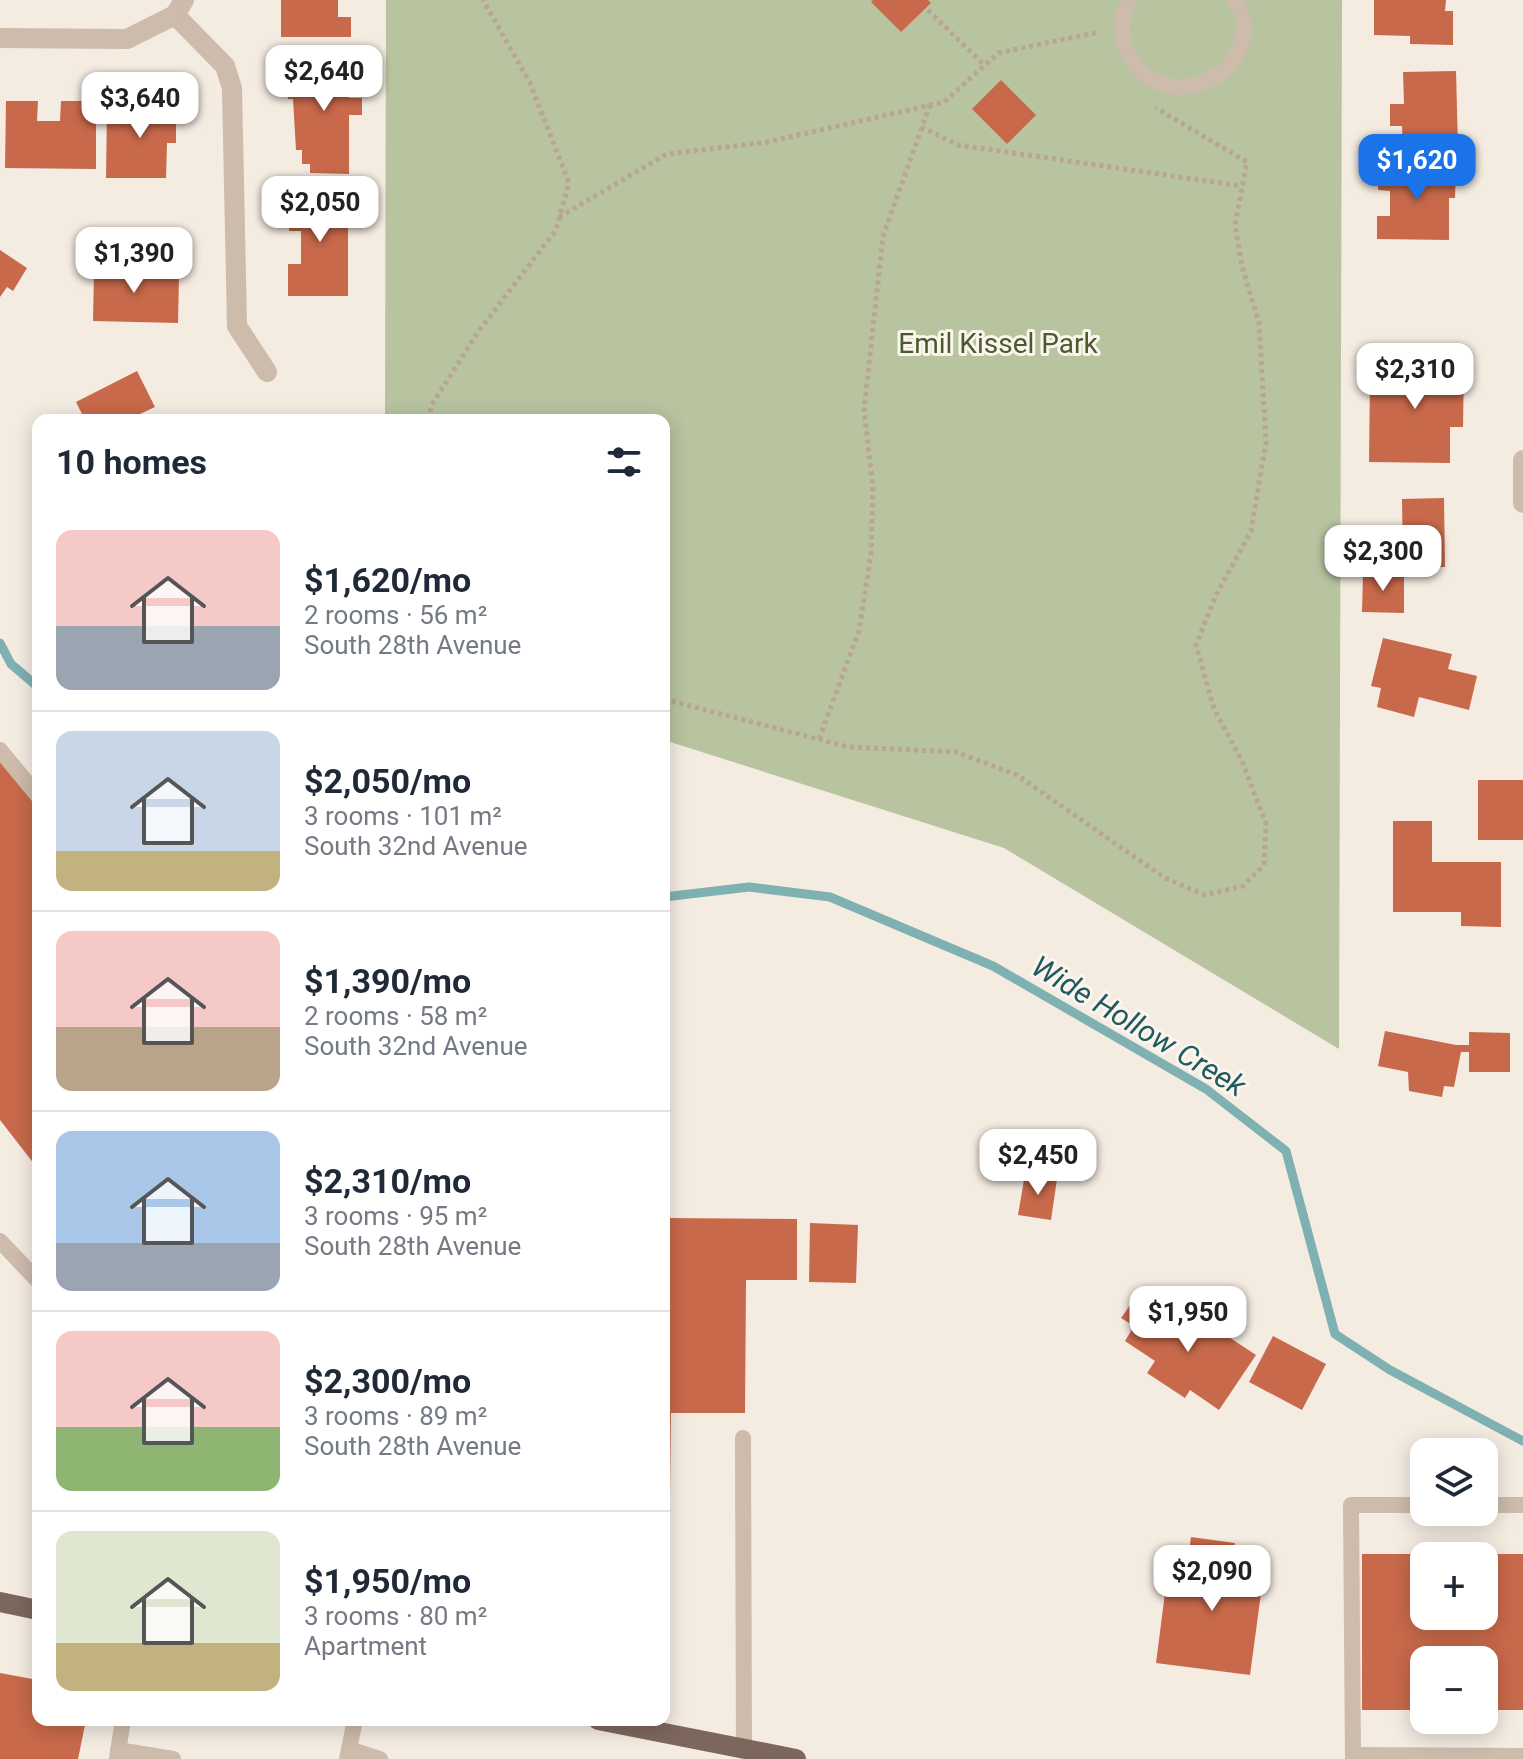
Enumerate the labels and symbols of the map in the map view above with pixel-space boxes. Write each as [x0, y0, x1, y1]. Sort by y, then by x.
pin: $2,640 [259, 45, 389, 113]
pin: $3,640 [75, 72, 205, 140]
pin: $1,620 [1352, 134, 1482, 202]
pin: $2,050 [255, 176, 385, 244]
pin: $1,390 [69, 227, 199, 295]
park label: Emil Kissel Park [898, 327, 1098, 360]
pin: $2,310 [1350, 343, 1480, 411]
pin: $2,300 [1318, 525, 1448, 593]
water label: Wide Hollow Creek [1026, 948, 1253, 1104]
pin: $2,450 [973, 1129, 1103, 1197]
pin: $1,950 [1123, 1286, 1253, 1354]
pin: $2,090 [1147, 1545, 1277, 1613]

